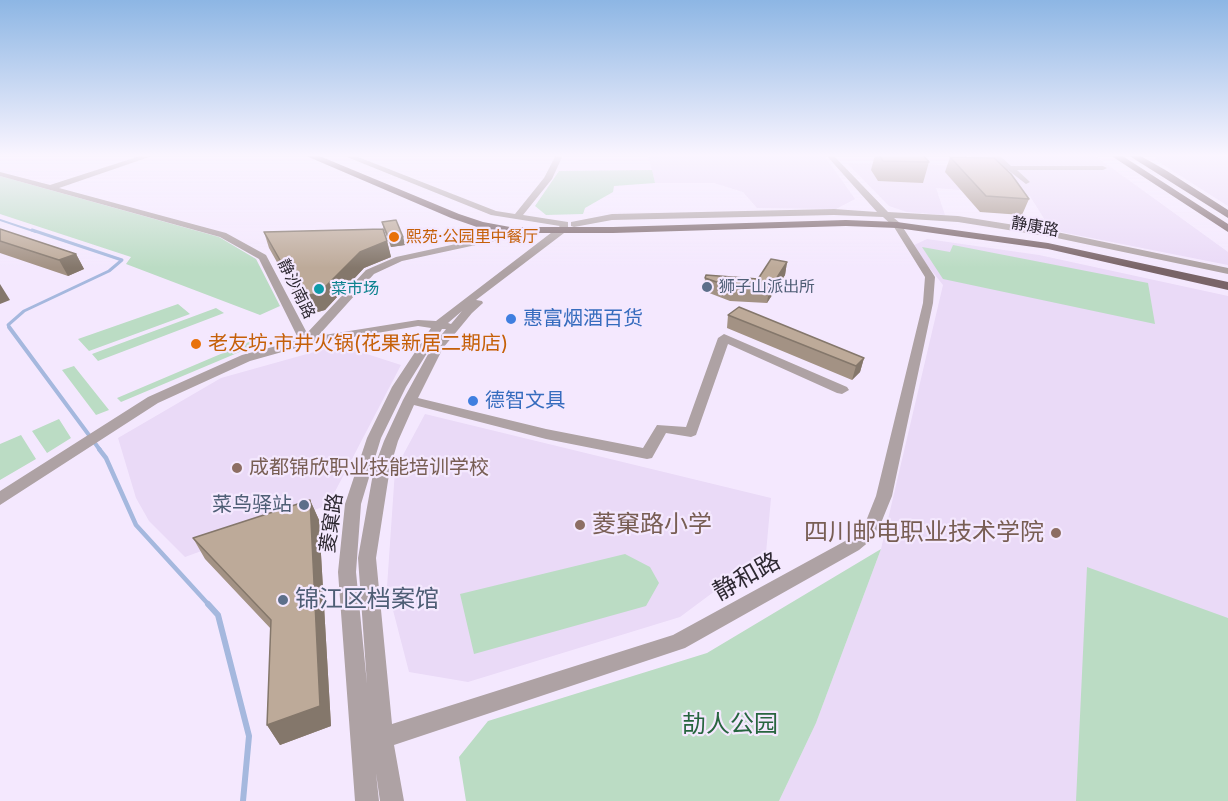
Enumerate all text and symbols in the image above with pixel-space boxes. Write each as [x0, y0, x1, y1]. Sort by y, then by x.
street label: 静康路 [1010, 213, 1060, 241]
place label: 熙苑·公园里中餐厅 [406, 227, 539, 247]
marker: 熙苑·公园里中餐厅 [387, 230, 401, 244]
street label: 静沙南路 [273, 256, 319, 322]
place label: 狮子山派出所 [719, 277, 815, 297]
place label: 菜市场 [331, 279, 379, 299]
marker: 狮子山派出所 [700, 280, 714, 294]
marker: 菜市场 [312, 282, 326, 296]
place label: 惠富烟酒百货 [523, 307, 643, 331]
marker: 惠富烟酒百货 [504, 312, 518, 326]
place label: 老友坊·市井火锅(花果新居二期店) [208, 332, 508, 356]
marker: 老友坊·市井火锅(花果新居二期店) [189, 337, 203, 351]
place label: 德智文具 [485, 389, 565, 413]
marker: 德智文具 [466, 394, 480, 408]
place label: 成都锦欣职业技能培训学校 [249, 456, 489, 480]
marker: 成都锦欣职业技能培训学校 [230, 461, 244, 475]
street label: 菱窠路 [316, 492, 348, 554]
place label: 菜鸟驿站 [212, 493, 292, 517]
marker: 菜鸟驿站 [297, 498, 311, 512]
place label: 菱窠路小学 [592, 511, 712, 539]
marker: 菱窠路小学 [573, 518, 587, 532]
place label: 四川邮电职业技术学院 [804, 519, 1044, 547]
marker: 四川邮电职业技术学院 [1049, 526, 1063, 540]
street label: 静和路 [709, 547, 785, 607]
place label: 锦江区档案馆 [295, 586, 439, 614]
marker: 锦江区档案馆 [276, 593, 290, 607]
park label: 劼人公园 [682, 711, 778, 739]

